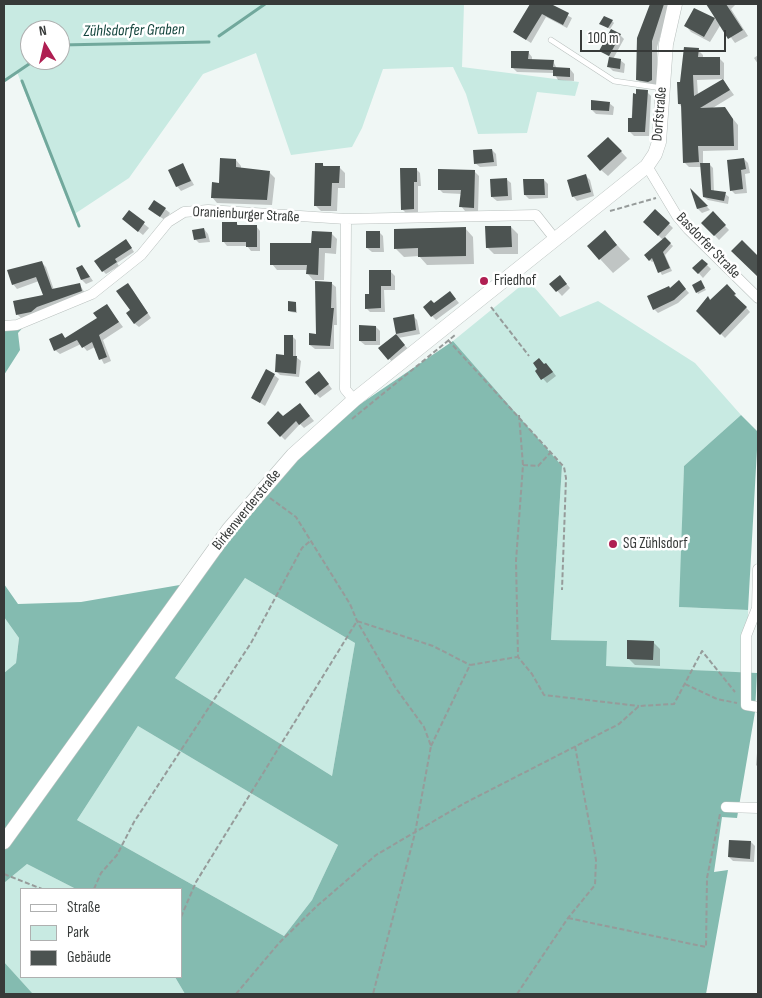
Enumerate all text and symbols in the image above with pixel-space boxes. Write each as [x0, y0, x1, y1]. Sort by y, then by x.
north arrow [20, 20, 70, 70]
scale bar [582, 20, 728, 52]
water label: Zühlsdorfer Graben [83, 21, 185, 41]
text: N [38, 22, 48, 40]
text: 100 m [588, 29, 619, 48]
street label: Dorfstraße [649, 86, 671, 142]
street label: Oranienburger Straße [192, 203, 300, 227]
street label: Basdorfer Straße [672, 209, 744, 283]
place label: Friedhof [494, 272, 536, 290]
marker: Friedhof [478, 275, 490, 287]
street label: Birkenwerderstraße [209, 466, 285, 554]
place label: SG Zühlsdorf [623, 535, 688, 553]
marker: SG Zühlsdorf [607, 538, 619, 550]
legend [20, 888, 182, 978]
text: Straße [67, 898, 100, 917]
text: Park [67, 923, 89, 942]
text: Gebäude [67, 948, 111, 967]

